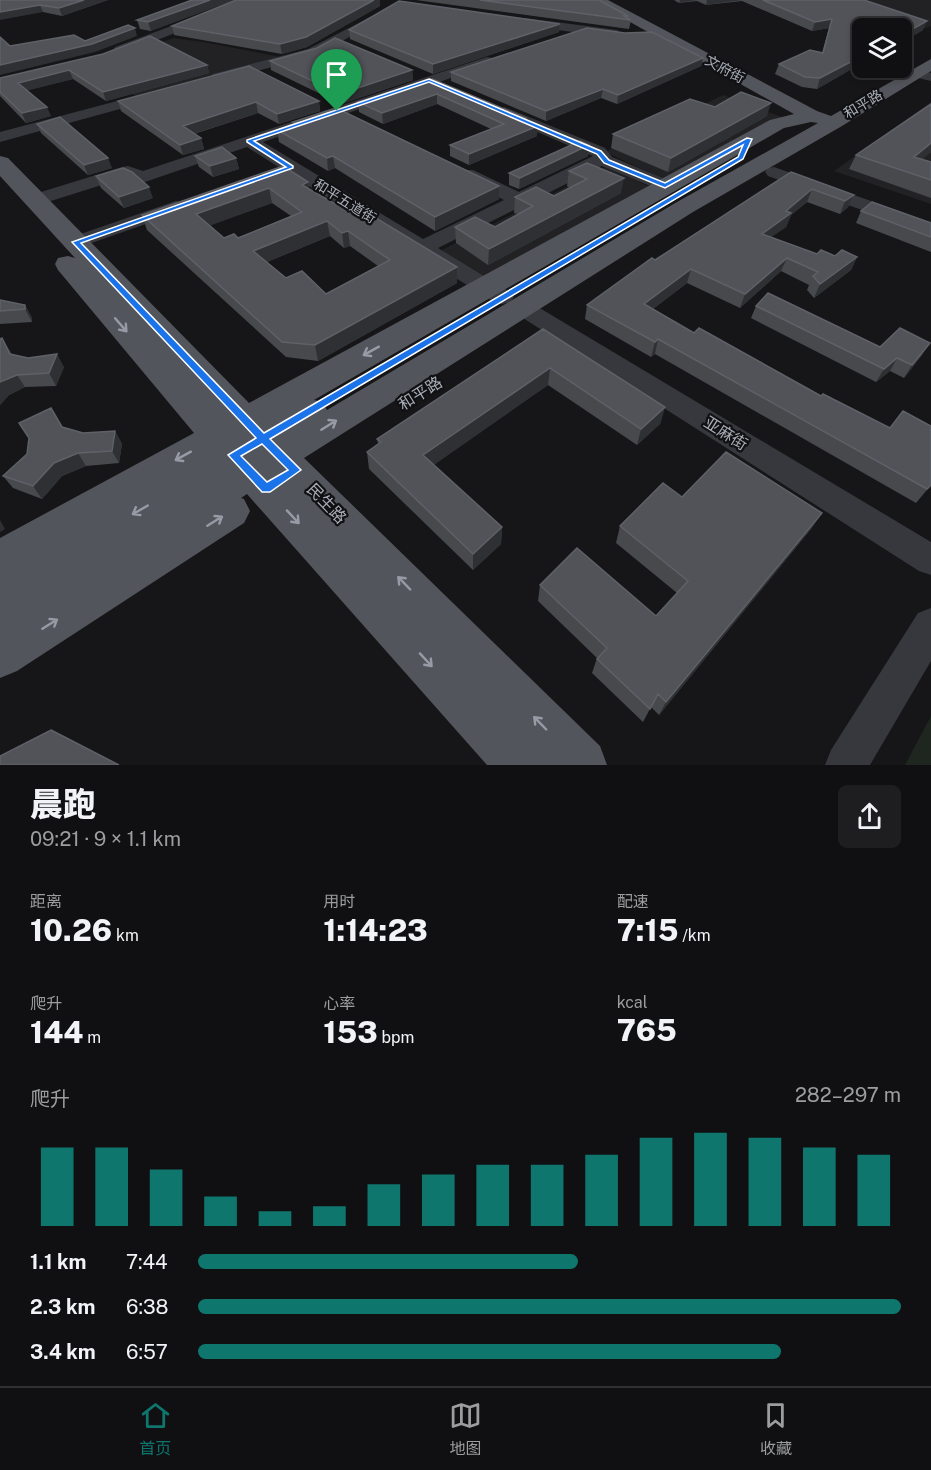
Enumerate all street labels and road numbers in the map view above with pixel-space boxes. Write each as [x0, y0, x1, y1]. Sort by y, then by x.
street label: 文府街 [703, 52, 747, 86]
street label: 和平路 [841, 86, 885, 122]
street label: 和平五道街 [311, 176, 379, 226]
street label: 和平路 [395, 373, 446, 414]
street label: 亚麻街 [700, 413, 751, 454]
street label: 民生路 [303, 479, 350, 527]

